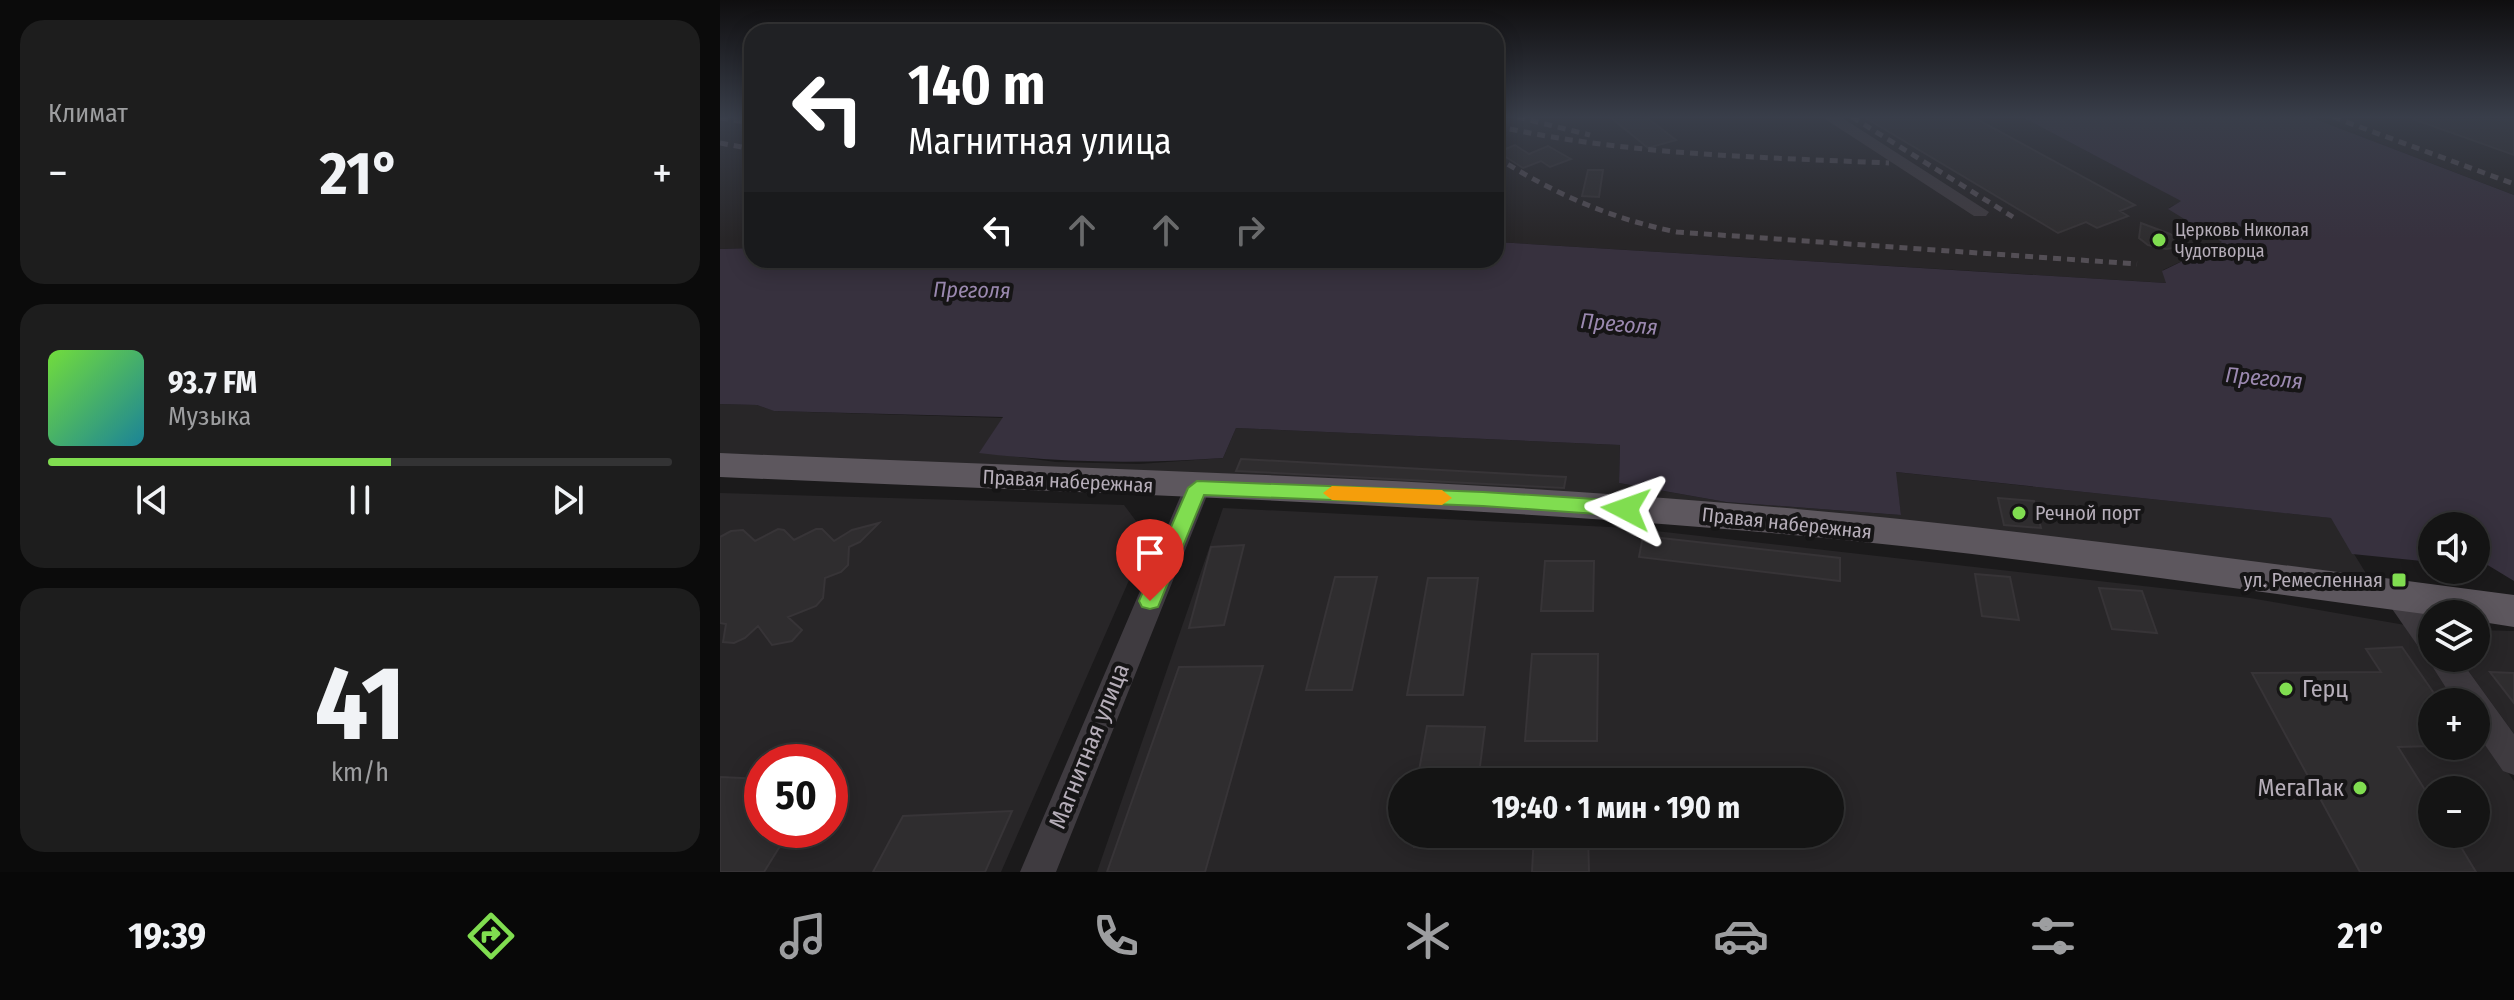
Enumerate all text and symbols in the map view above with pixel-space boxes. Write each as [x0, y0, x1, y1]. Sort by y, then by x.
text: 140 m [908, 52, 1045, 119]
icon: left [776, 56, 880, 160]
text: Климат [48, 98, 128, 129]
text: Магнитная улица [908, 120, 1172, 164]
text: 21° [320, 138, 400, 210]
text: − [48, 147, 68, 200]
text: + [652, 147, 672, 200]
icon: left [976, 208, 1020, 252]
icon: ahead [1060, 208, 1104, 252]
icon: ahead [1144, 208, 1188, 252]
icon: right [1228, 208, 1272, 252]
place label: Церковь Николая Чудотворца [2175, 219, 2309, 262]
marker: Церковь Николая Чудотворца [2150, 231, 2168, 249]
water label: Преголя [933, 276, 1011, 304]
water label: Преголя [1579, 307, 1659, 341]
water label: Преголя [2224, 361, 2304, 395]
text: 93.7 FM [168, 365, 257, 401]
text: Музыка [168, 401, 251, 432]
street label: Правая набережная [982, 465, 1154, 497]
position arrow [1584, 467, 1668, 551]
icon: previous [130, 478, 174, 522]
icon: pause [338, 478, 382, 522]
icon: next [546, 478, 590, 522]
place label: Речной порт [2035, 501, 2142, 525]
street label: Правая набережная [1701, 502, 1873, 544]
marker: Речной порт [2010, 504, 2028, 522]
map controls [2418, 512, 2490, 848]
button: sound [2418, 512, 2490, 584]
pin [1116, 519, 1184, 601]
icon: arrive [1128, 531, 1172, 575]
place label: ул. Ремесленная [2244, 568, 2383, 592]
marker: ул. Ремесленная [2390, 571, 2408, 589]
button: layers [2418, 600, 2490, 672]
text: 41 [315, 642, 405, 767]
street label: Магнитная улица [1043, 659, 1135, 833]
place label: Герц [2302, 675, 2348, 703]
marker: Герц [2277, 680, 2295, 698]
button: + [2418, 688, 2490, 760]
speed limit sign: 50 [744, 744, 848, 848]
text: km/h [331, 757, 389, 788]
place label: МегаПак [2257, 774, 2345, 802]
button: − [2418, 776, 2490, 848]
marker: МегаПак [2351, 779, 2369, 797]
text: 19:40 · 1 мин · 190 m [1492, 790, 1740, 826]
icon: directions [463, 908, 519, 964]
icon: music [775, 908, 831, 964]
icon: phone [1088, 908, 1144, 964]
icon: climate [1400, 908, 1456, 964]
icon: car [1713, 908, 1769, 964]
icon: filters [2025, 908, 2081, 964]
text: 19:39 [128, 914, 206, 958]
text: 21° [2338, 914, 2386, 958]

